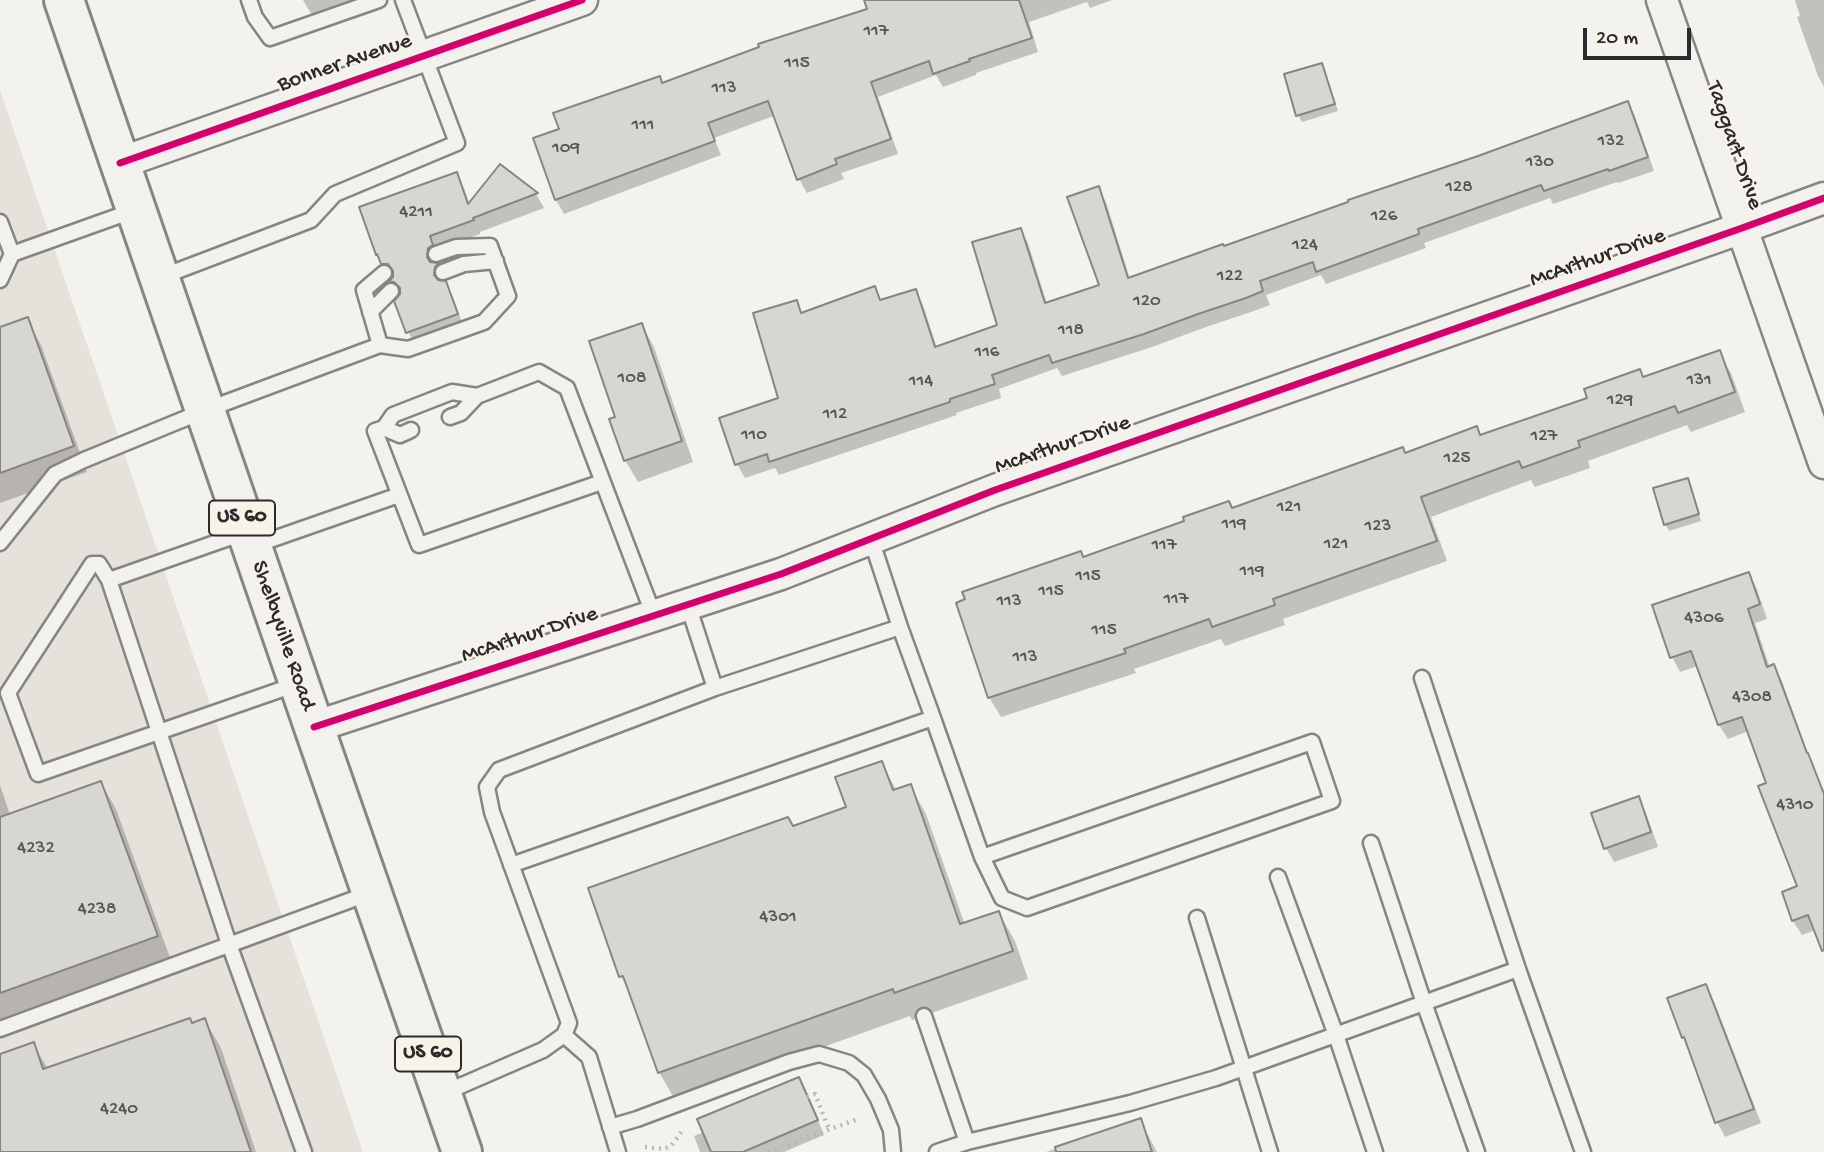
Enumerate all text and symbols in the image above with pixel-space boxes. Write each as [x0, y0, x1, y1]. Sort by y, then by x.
scale bar [1586, 14, 1694, 58]
house number: 117 [863, 21, 889, 43]
text: 20 m [1596, 27, 1638, 52]
street label: Bonner Avenue [274, 28, 416, 100]
house number: 115 [784, 53, 810, 75]
house number: 113 [711, 78, 737, 100]
street label: Taggart Drive [1698, 78, 1768, 214]
house number: 111 [631, 115, 655, 137]
house number: 132 [1598, 131, 1624, 153]
house number: 109 [552, 138, 580, 160]
house number: 130 [1526, 152, 1554, 174]
house number: 128 [1445, 177, 1473, 199]
house number: 4211 [399, 202, 433, 224]
house number: 126 [1371, 206, 1397, 228]
street label: McArthur Drive [1526, 223, 1670, 295]
house number: 124 [1292, 235, 1318, 257]
house number: 122 [1217, 266, 1243, 288]
house number: 120 [1133, 291, 1161, 313]
house number: 118 [1058, 320, 1084, 342]
house number: 116 [975, 342, 999, 364]
house number: 108 [618, 368, 646, 390]
house number: 131 [1686, 370, 1712, 392]
house number: 114 [909, 371, 933, 393]
house number: 129 [1607, 390, 1633, 412]
house number: 112 [823, 404, 847, 426]
street label: McArthur Drive [991, 410, 1135, 482]
house number: 110 [741, 425, 767, 447]
house number: 127 [1531, 426, 1557, 448]
house number: 125 [1444, 448, 1470, 470]
house number: 121 [1277, 497, 1301, 519]
road number: US 60 [209, 500, 275, 536]
house number: 119 [1222, 514, 1246, 536]
house number: 123 [1365, 516, 1391, 538]
house number: 121 [1324, 534, 1348, 556]
house number: 117 [1151, 535, 1177, 557]
street label: Shelbyville Road [244, 558, 320, 714]
house number: 119 [1240, 561, 1264, 583]
house number: 115 [1075, 566, 1101, 588]
house number: 115 [1038, 581, 1064, 603]
house number: 117 [1163, 589, 1189, 611]
house number: 113 [996, 591, 1022, 613]
street label: McArthur Drive [458, 601, 602, 671]
house number: 4306 [1684, 608, 1724, 630]
house number: 115 [1091, 620, 1117, 642]
house number: 113 [1012, 647, 1038, 669]
house number: 4308 [1732, 687, 1772, 709]
house number: 4310 [1776, 795, 1814, 817]
house number: 4232 [17, 838, 55, 860]
house number: 4238 [78, 899, 116, 921]
house number: 4301 [759, 907, 797, 929]
road number: US 60 [395, 1036, 461, 1072]
house number: 4240 [100, 1099, 138, 1121]

